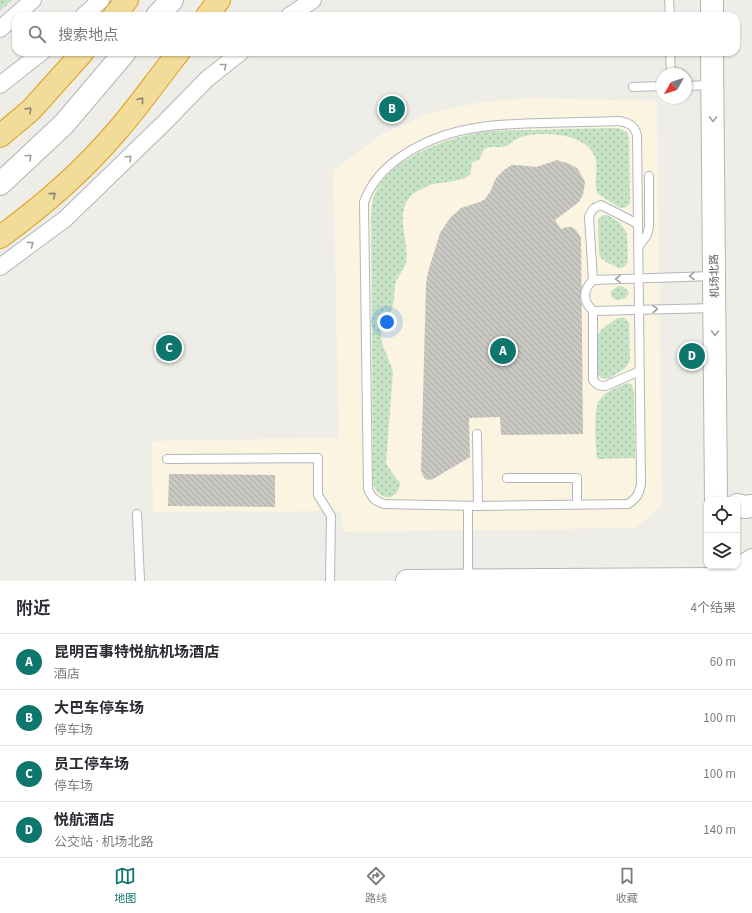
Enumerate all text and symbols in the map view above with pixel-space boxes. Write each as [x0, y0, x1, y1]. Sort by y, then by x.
search box [12, 12, 740, 56]
icon: search [26, 23, 48, 45]
text: 搜索地点 [58, 25, 118, 46]
one-way arrow [219, 63, 226, 70]
north arrow [656, 68, 692, 104]
pin: B [379, 94, 405, 124]
one-way arrow [136, 98, 143, 105]
one-way arrow [24, 108, 32, 115]
one-way arrow [709, 116, 717, 122]
one-way arrow [24, 155, 31, 162]
one-way arrow [124, 155, 132, 163]
one-way arrow [48, 193, 55, 200]
one-way arrow [27, 242, 34, 249]
street label: 机场北路 [707, 254, 722, 298]
one-way arrow [689, 272, 695, 281]
one-way arrow [615, 275, 621, 283]
one-way arrow [652, 305, 658, 313]
your location [377, 312, 397, 332]
one-way arrow [711, 330, 719, 336]
pin: C [156, 333, 182, 363]
pin: A [490, 336, 516, 366]
pin: D [679, 341, 705, 371]
map controls [704, 497, 740, 569]
button: locate [704, 497, 740, 533]
button: layers [704, 533, 740, 569]
text: 附近 [16, 597, 50, 621]
text: 4个结果 [691, 599, 736, 617]
text: 昆明百事特悦航机场酒店 [54, 642, 219, 663]
text: A [25, 653, 33, 671]
text: 60 m [710, 653, 736, 671]
text: 酒店 [54, 665, 80, 683]
text: 大巴车停车场 [54, 698, 144, 719]
text: B [25, 709, 33, 727]
text: 100 m [703, 709, 736, 727]
text: 停车场 [54, 721, 93, 739]
text: 员工停车场 [54, 754, 129, 775]
text: C [25, 765, 33, 783]
text: 100 m [703, 765, 736, 783]
text: 停车场 [54, 777, 93, 795]
text: 悦航酒店 [54, 810, 114, 831]
text: D [25, 821, 33, 839]
text: 140 m [703, 821, 736, 839]
text: 公交站 · 机场北路 [54, 833, 153, 851]
tab: 地图 [114, 865, 136, 906]
tab: 路线 [365, 865, 387, 906]
tab: 收藏 [616, 865, 638, 906]

